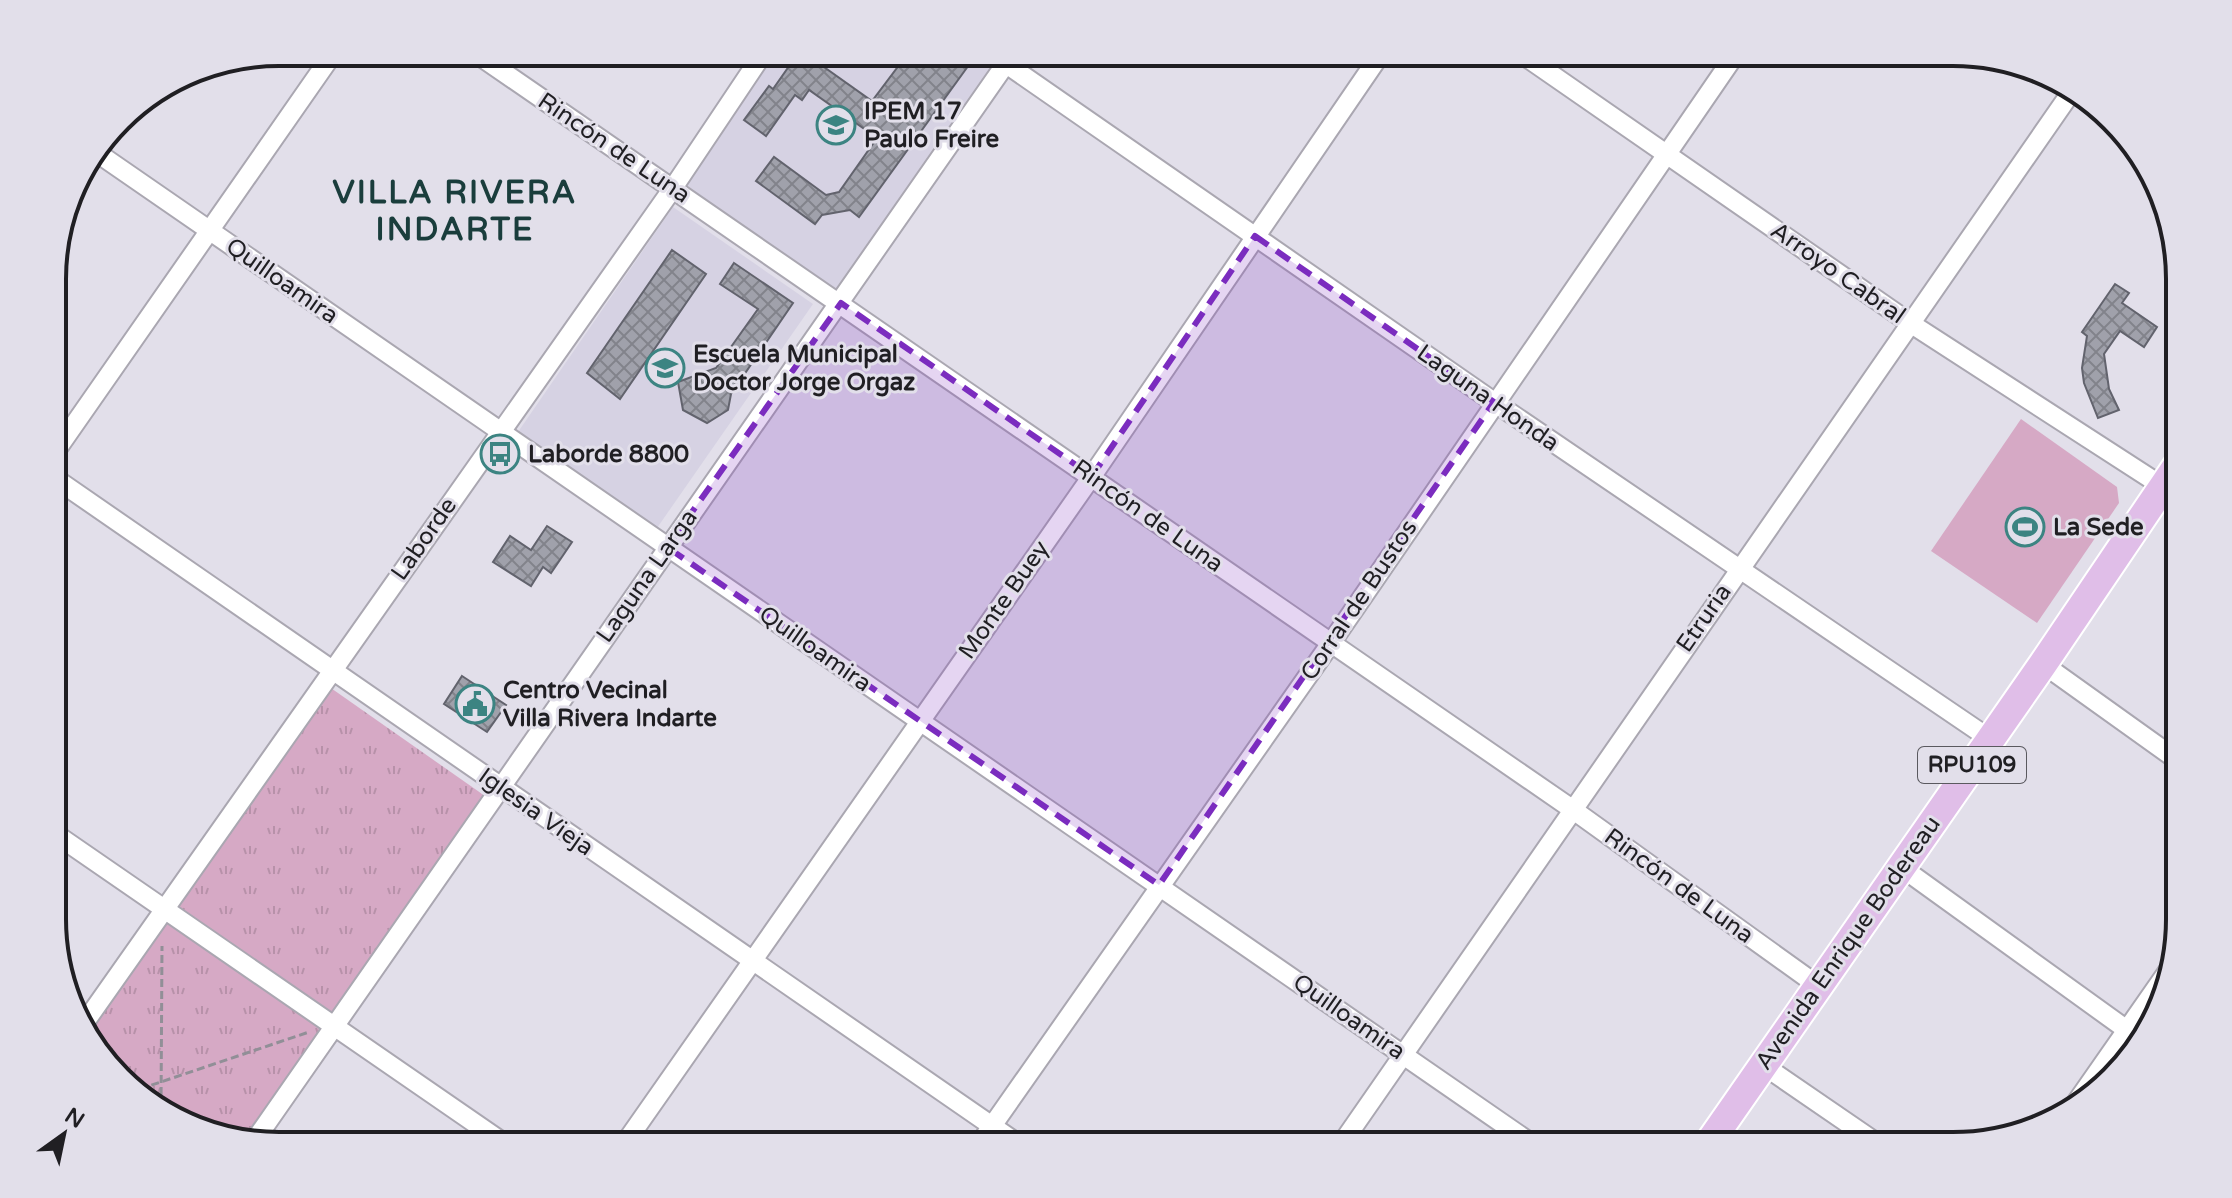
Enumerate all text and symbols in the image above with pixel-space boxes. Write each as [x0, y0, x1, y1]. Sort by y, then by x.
street label: Rincón de Luna [532, 86, 696, 210]
place label: IPEM 17 Paulo Freire [864, 97, 999, 154]
school or university icon: IPEM 17 Paulo Freire [815, 104, 857, 146]
district label: VILLA RIVERA INDARTE [333, 174, 577, 249]
street label: Arroyo Cabral [1765, 216, 1911, 330]
street label: Quilloamira [220, 232, 344, 330]
street label: Laguna Honda [1411, 338, 1565, 458]
place label: Escuela Municipal Doctor Jorge Orgaz [693, 340, 915, 397]
school or university icon: Escuela Municipal Doctor Jorge Orgaz [644, 347, 686, 389]
bus stop icon: Laborde 8800 [479, 433, 521, 475]
place label: Laborde 8800 [528, 440, 689, 469]
street label: Rincón de Luna [1067, 453, 1229, 579]
street label: Laborde [385, 492, 463, 586]
street label: Laguna Larga [590, 504, 704, 648]
sports icon: La Sede [2004, 506, 2046, 548]
place label: La Sede [2053, 513, 2144, 542]
street label: Corral de Bustos [1295, 514, 1423, 686]
street label: Monte Buey [953, 535, 1056, 665]
street label: Etruria [1670, 578, 1738, 658]
street label: Quilloamira [753, 600, 877, 698]
place label: Centro Vecinal Villa Rivera Indarte [503, 676, 717, 733]
public building icon: Centro Vecinal Villa Rivera Indarte [454, 683, 496, 725]
road number: RPU109 [1918, 747, 2026, 783]
street label: Iglesia Vieja [473, 762, 599, 862]
street label: Avenida Enrique Bodereau [1749, 810, 1947, 1076]
street label: Rincón de Luna [1599, 822, 1759, 950]
street label: Quilloamira [1287, 968, 1411, 1066]
north arrow [24, 1094, 104, 1174]
text: N [60, 1102, 89, 1134]

